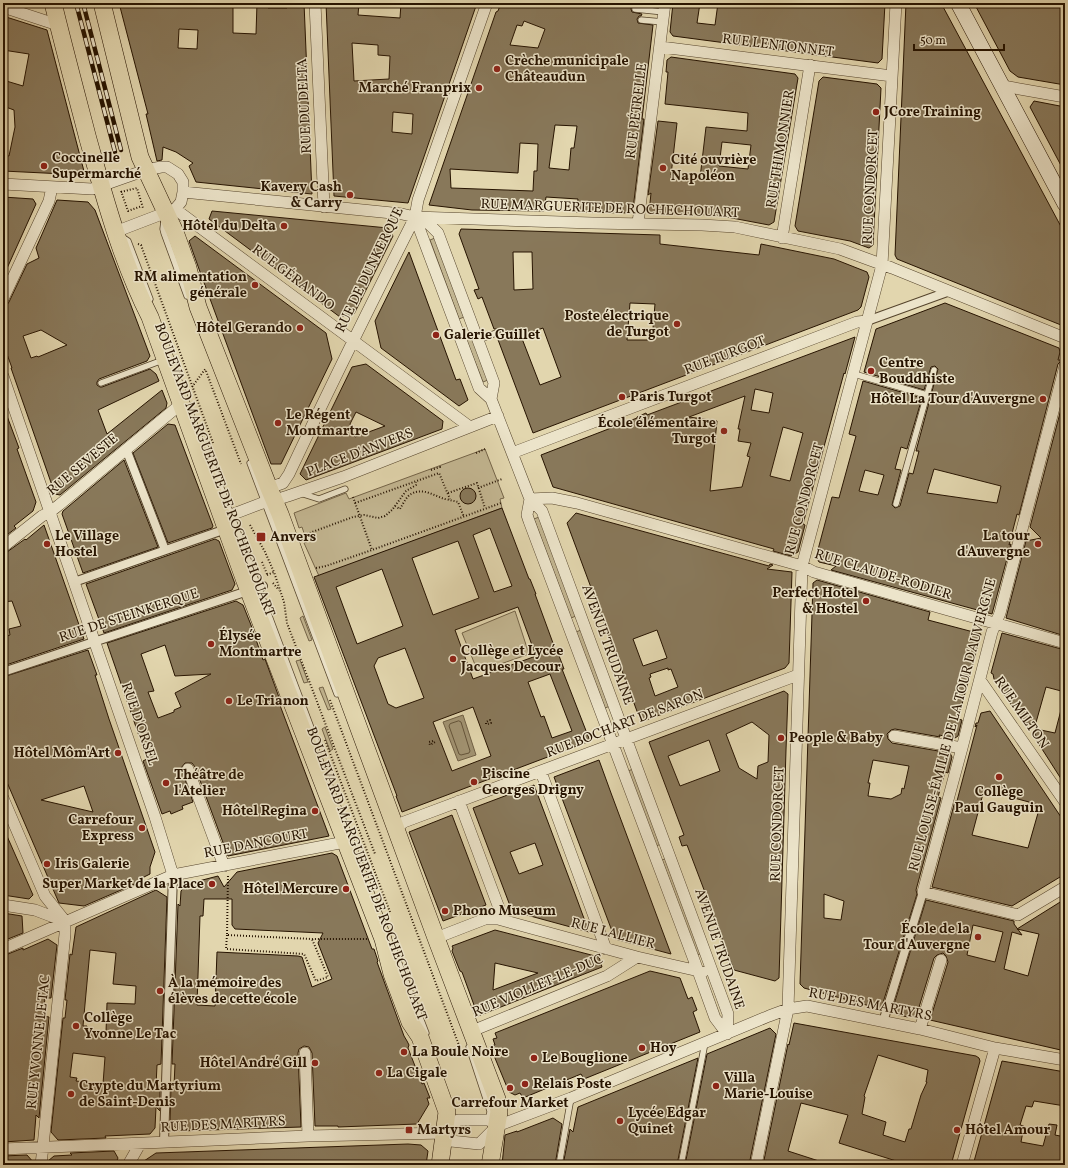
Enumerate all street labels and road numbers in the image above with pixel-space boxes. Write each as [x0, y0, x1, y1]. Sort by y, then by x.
street label: RUE LENTONNET [721, 30, 835, 62]
street label: RUE DU DELTA [293, 58, 317, 154]
street label: RUE PÉTRELLE [622, 62, 652, 160]
street label: RUE THIMONNIER [762, 88, 800, 210]
street label: RUE CONDORCET [858, 129, 884, 245]
street label: RUE MARGUERITE DE ROCHECHOUART [480, 195, 740, 223]
street label: RUE DE DUNKERQUE [331, 204, 409, 336]
street label: RUE GÉRANDO [248, 241, 338, 315]
street label: BOULEVARD MARGUERITE DE ROCHECHOUART [149, 320, 279, 620]
street label: RUE TURGOT [682, 332, 768, 380]
street label: PLACE D'ANVERS [304, 424, 416, 482]
street label: RUE SEVESTE [43, 430, 123, 500]
street label: RUE CONDORCET [781, 441, 829, 557]
street label: RUE CLAUDE-RODIER [812, 545, 954, 605]
street label: RUE LOUISE-ÉMILIE DE LA TOUR D'AUVERGNE [905, 576, 1001, 874]
street label: AVENUE TRUDAINE [576, 582, 638, 708]
street label: RUE DE STEINKERQUE [57, 584, 201, 648]
street label: RUE MILTON [989, 673, 1053, 753]
street label: RUE D'ORSEL [116, 680, 162, 768]
street label: RUE BOCHART DE SARON [544, 685, 706, 763]
street label: BOULEVARD MARGUERITE DE ROCHECHOUART [301, 724, 431, 1024]
street label: RUE CONDORCET [766, 766, 790, 882]
street label: RUE DANCOURT [202, 825, 310, 863]
street label: AVENUE TRUDAINE [689, 886, 749, 1012]
street label: RUE LALLIER [569, 914, 658, 954]
street label: RUE VIOLLET-LE-DUC [469, 950, 607, 1022]
street label: RUE YVONNE LE TAC [23, 974, 55, 1110]
street label: RUE DES MARTYRS [807, 984, 933, 1026]
street label: RUE DES MARTYRS [160, 1112, 286, 1138]

